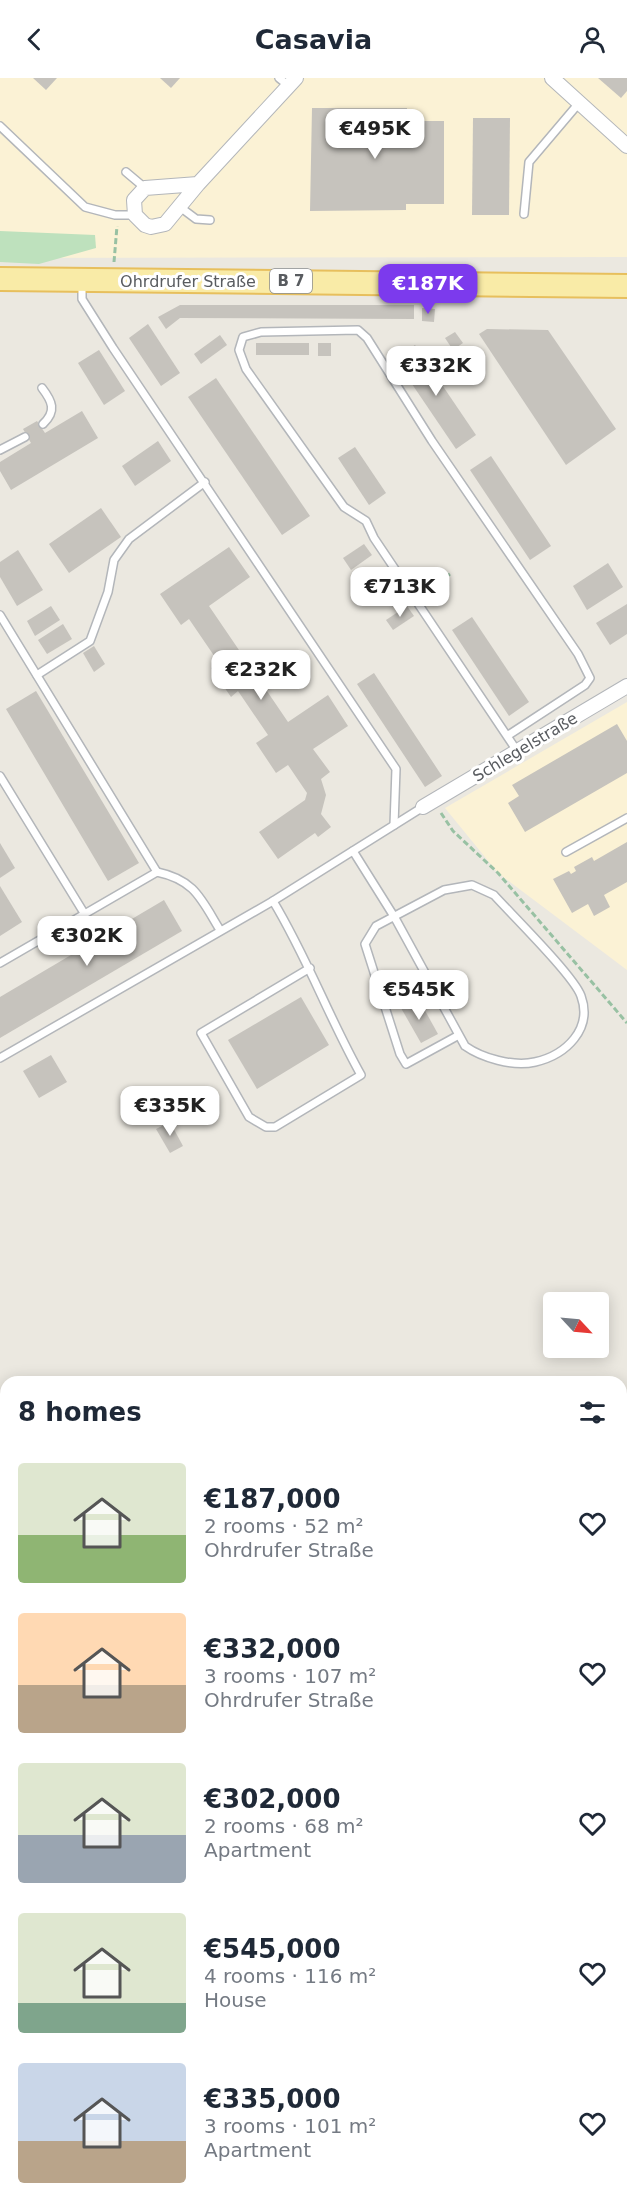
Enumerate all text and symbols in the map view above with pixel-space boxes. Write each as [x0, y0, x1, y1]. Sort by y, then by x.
icon: back [18, 23, 51, 56]
icon: person [576, 23, 609, 56]
text: Casavia [255, 24, 372, 55]
pin: €495K [333, 109, 417, 160]
text: €495K [339, 116, 411, 140]
pin: €187K [386, 264, 470, 315]
road number: B 7 [270, 269, 312, 293]
text: €187K [392, 271, 464, 295]
street label: Ohrdrufer Straße [120, 272, 256, 291]
pin: €332K [394, 346, 478, 397]
text: €332K [400, 353, 472, 377]
pin: €713K [358, 567, 442, 618]
text: €713K [364, 574, 436, 598]
pin: €232K [219, 650, 303, 701]
text: €232K [225, 657, 297, 681]
street label: Schlegelstraße [469, 708, 581, 786]
pin: €302K [45, 916, 129, 967]
text: €302K [51, 923, 123, 947]
pin: €545K [377, 970, 461, 1021]
text: €545K [383, 977, 455, 1001]
pin: €335K [128, 1086, 212, 1137]
text: €335K [134, 1093, 206, 1117]
north arrow [543, 1292, 609, 1358]
map controls [543, 1292, 609, 1358]
icon: filters [576, 1396, 609, 1429]
text: 8 homes [18, 1397, 142, 1427]
text: €187,000 [204, 1484, 341, 1514]
icon: home [66, 1487, 138, 1559]
icon: heart [576, 1507, 609, 1540]
text: 2 rooms · 52 m² [204, 1514, 364, 1538]
text: Ohrdrufer Straße [204, 1538, 374, 1562]
text: €332,000 [204, 1634, 341, 1664]
icon: home [66, 1637, 138, 1709]
icon: heart [576, 1657, 609, 1690]
text: 3 rooms · 107 m² [204, 1664, 376, 1688]
text: Ohrdrufer Straße [204, 1688, 374, 1712]
text: €302,000 [204, 1784, 341, 1814]
icon: home [66, 1787, 138, 1859]
icon: heart [576, 1807, 609, 1840]
text: 2 rooms · 68 m² [204, 1814, 364, 1838]
text: Apartment [204, 1838, 311, 1862]
text: €545,000 [204, 1934, 341, 1964]
icon: home [66, 1937, 138, 2009]
icon: heart [576, 1957, 609, 1990]
text: 4 rooms · 116 m² [204, 1964, 376, 1988]
text: House [204, 1988, 267, 2012]
text: €335,000 [204, 2084, 341, 2114]
icon: home [66, 2087, 138, 2159]
icon: heart [576, 2107, 609, 2140]
text: 3 rooms · 101 m² [204, 2114, 376, 2138]
text: Apartment [204, 2138, 311, 2162]

